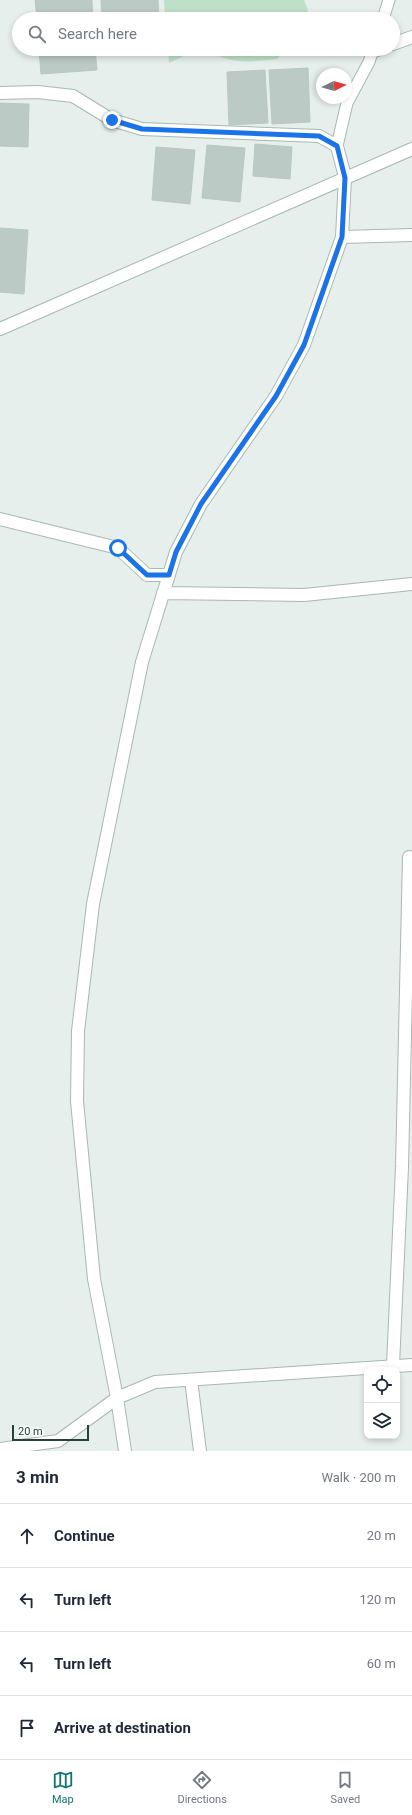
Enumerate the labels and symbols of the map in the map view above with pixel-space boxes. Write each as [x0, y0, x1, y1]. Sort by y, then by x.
north arrow [316, 68, 352, 104]
route end [103, 111, 121, 129]
route start [109, 539, 127, 557]
scale bar [12, 1423, 89, 1442]

